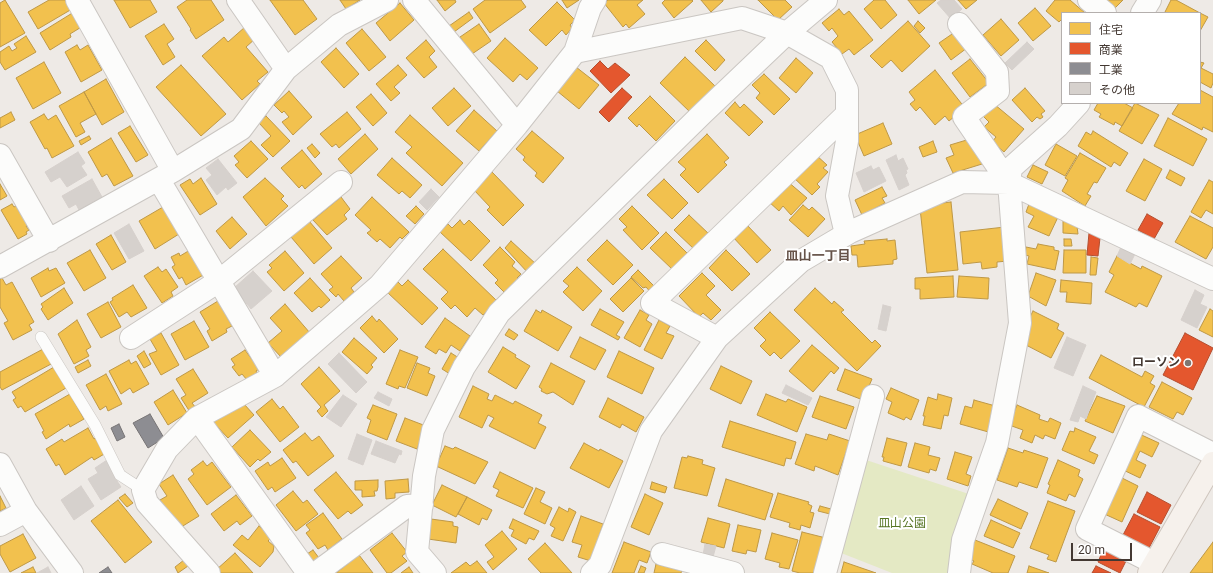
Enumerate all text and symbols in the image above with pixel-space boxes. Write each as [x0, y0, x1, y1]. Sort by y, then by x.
legend [1061, 12, 1201, 104]
text: 住宅 [1099, 23, 1123, 37]
text: 商業 [1099, 43, 1123, 57]
text: 工業 [1099, 63, 1123, 77]
text: その他 [1099, 83, 1135, 97]
district label: 皿山一丁目 [786, 249, 850, 265]
place label: ローソン [1132, 356, 1180, 370]
marker: ローソン [1183, 358, 1193, 368]
park label: 皿山公園 [878, 517, 926, 531]
scale bar [1073, 535, 1134, 561]
text: 20 m [1078, 543, 1105, 557]

